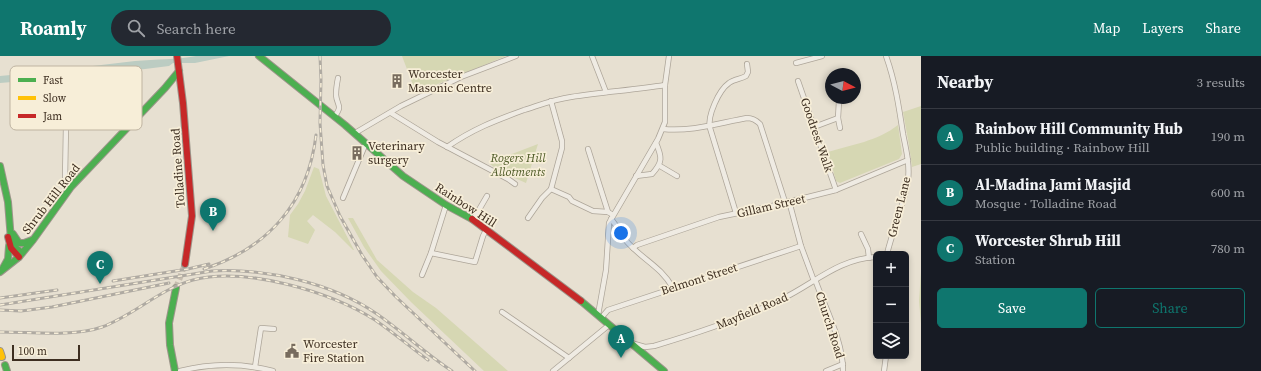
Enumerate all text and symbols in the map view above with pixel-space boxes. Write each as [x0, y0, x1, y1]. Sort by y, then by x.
search box [111, 10, 391, 46]
text: Roamly [20, 15, 87, 41]
icon: search [125, 17, 147, 39]
text: Search here [157, 18, 236, 39]
text: Map [1093, 18, 1120, 38]
text: Layers [1142, 18, 1184, 38]
text: Share [1206, 18, 1241, 38]
legend [10, 66, 142, 130]
place label: Worcester Masonic Centre [408, 66, 492, 96]
north arrow [825, 68, 861, 104]
text: Nearby [937, 70, 993, 94]
text: Fast [43, 73, 63, 88]
building icon: Worcester Masonic Centre [389, 73, 405, 89]
text: 3 results [1197, 74, 1245, 91]
text: Slow [43, 91, 67, 106]
street label: Goodrest Walk [797, 96, 837, 175]
text: Jam [42, 109, 62, 124]
text: Rainbow Hill Community Hub [975, 118, 1183, 139]
street label: Tolladine Road [167, 127, 189, 208]
text: A [946, 128, 954, 145]
text: 190 m [1211, 128, 1245, 145]
place label: Veterinary surgery [368, 138, 426, 168]
text: Public building · Rainbow Hill [975, 139, 1150, 156]
building icon: Veterinary surgery [349, 145, 365, 161]
park label: Rogers Hill Allotments [489, 150, 546, 180]
street label: Shrub Hill Road [18, 160, 84, 237]
text: Al-Madina Jami Masjid [975, 174, 1131, 195]
street label: Green Lane [884, 175, 914, 239]
street label: Rainbow Hill [432, 179, 500, 231]
text: B [946, 184, 954, 201]
text: 600 m [1211, 184, 1245, 201]
street label: Gillam Street [735, 190, 807, 222]
text: Mosque · Tolladine Road [975, 195, 1117, 212]
pin: B [200, 198, 226, 231]
your location [611, 223, 631, 243]
text: Worcester Shrub Hill [975, 230, 1121, 251]
text: C [946, 240, 954, 257]
text: 780 m [1211, 240, 1245, 257]
pin: C [87, 251, 113, 284]
map controls [873, 251, 909, 359]
button: + [873, 251, 909, 287]
text: Station [975, 251, 1015, 268]
street label: Belmont Street [659, 259, 739, 299]
button: − [873, 287, 909, 323]
button: Save [937, 288, 1087, 328]
button: Share [1095, 288, 1245, 328]
street label: Mayfield Road [714, 289, 790, 333]
street label: Church Road [812, 289, 848, 361]
button: layers [873, 323, 909, 359]
pin: A [608, 325, 634, 358]
place label: Worcester Fire Station [303, 336, 365, 366]
scale bar [12, 343, 80, 362]
public building icon: Worcester Fire Station [284, 343, 300, 359]
text: 100 m [18, 344, 47, 359]

